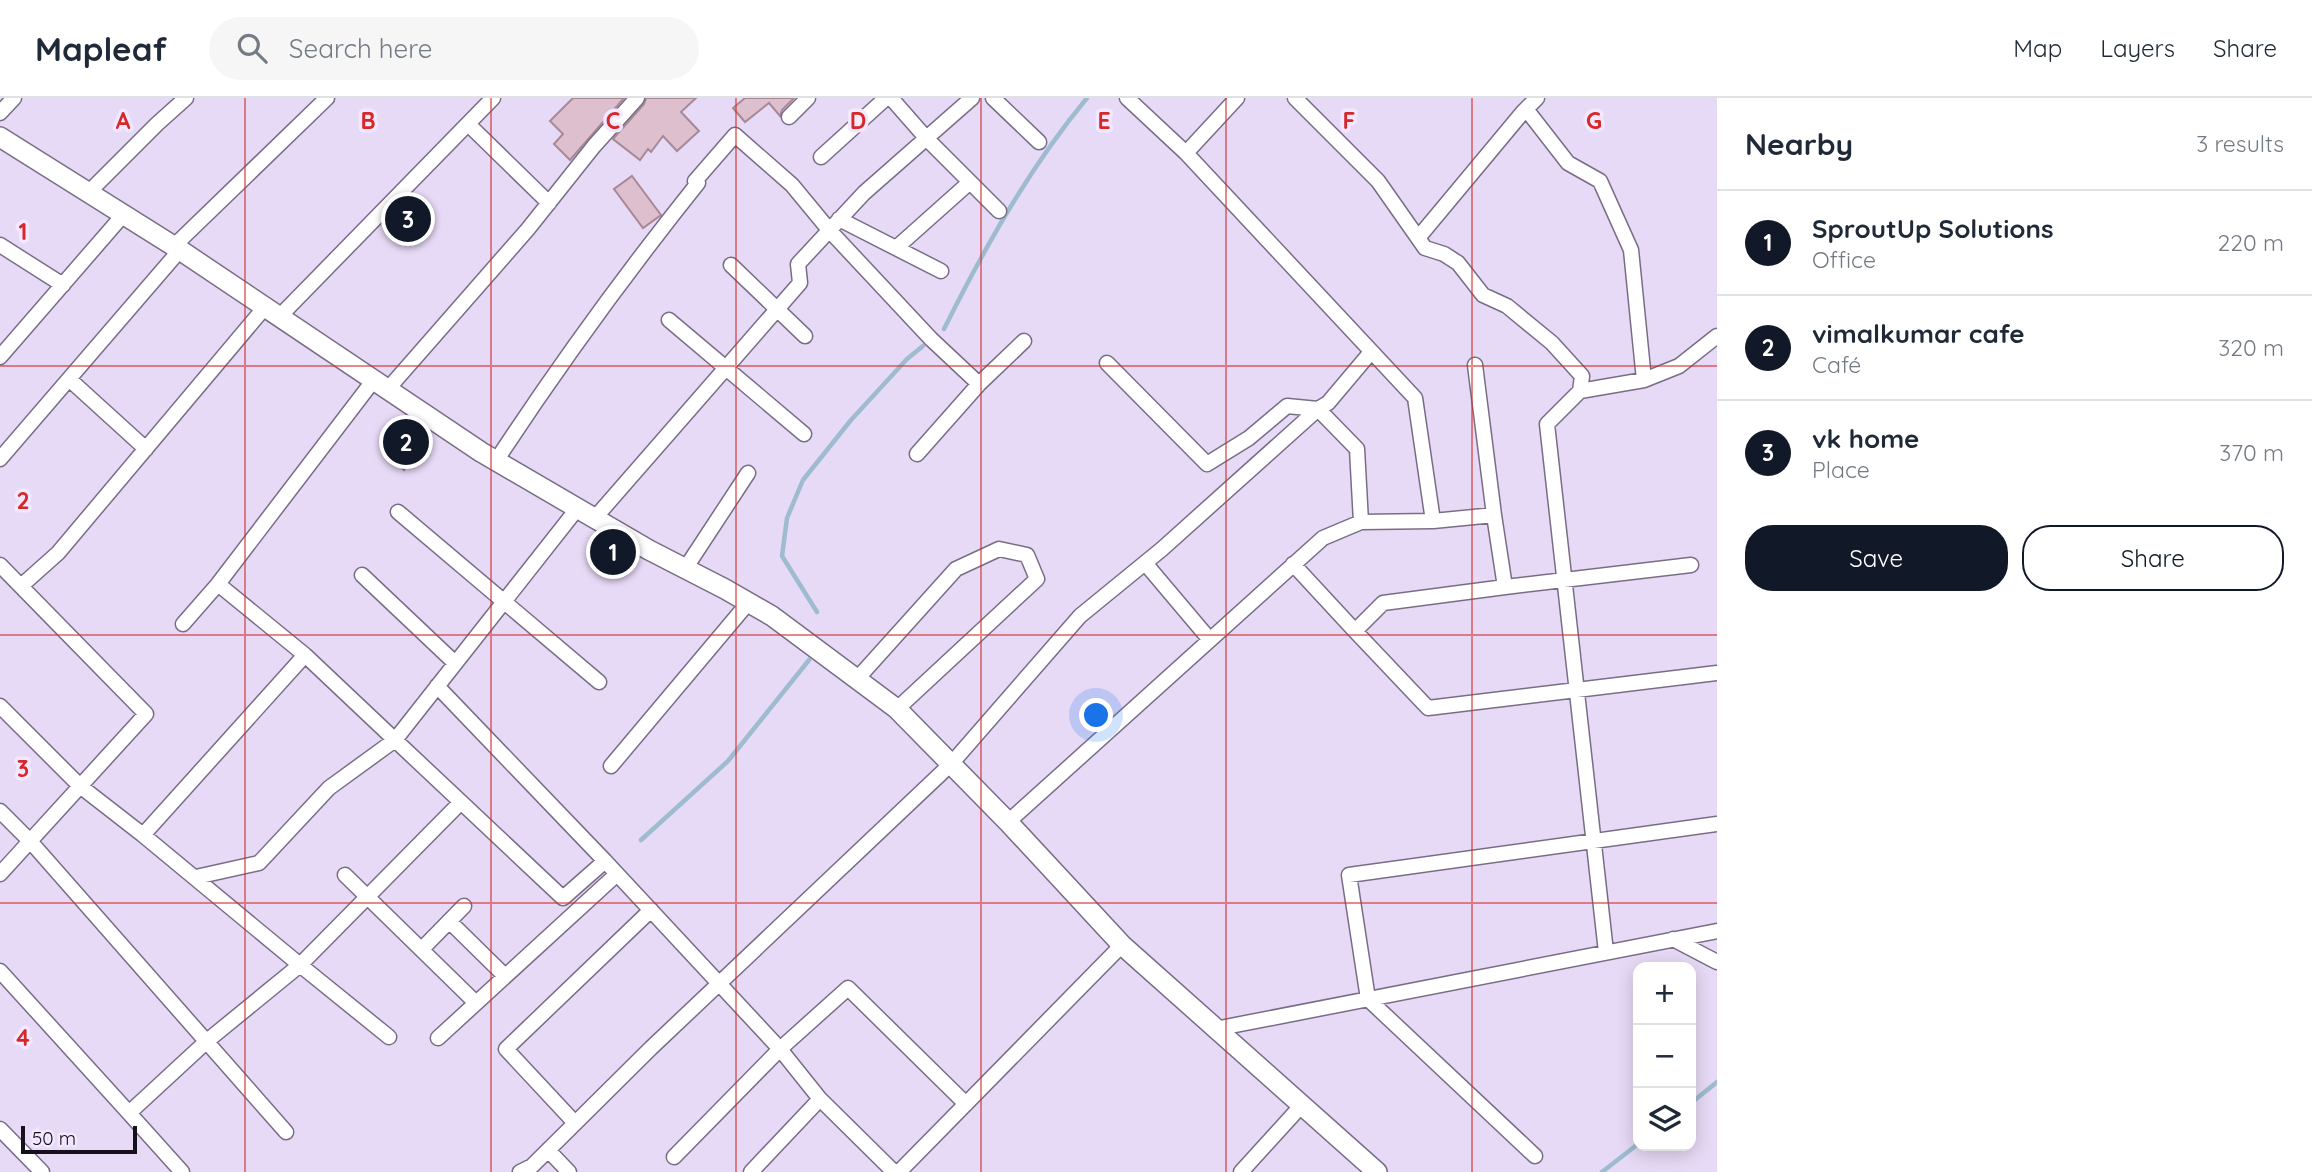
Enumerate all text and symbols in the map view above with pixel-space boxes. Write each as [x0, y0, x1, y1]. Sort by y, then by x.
search box [209, 17, 699, 80]
text: Mapleaf [35, 28, 167, 69]
icon: search [233, 29, 271, 67]
text: Search here [289, 32, 432, 65]
text: Map [2013, 33, 2062, 63]
text: Layers [2100, 33, 2175, 63]
text: Share [2213, 33, 2277, 63]
text: A [116, 106, 131, 135]
text: B [360, 106, 376, 135]
text: C [606, 106, 620, 135]
text: D [850, 106, 866, 135]
text: E [1097, 106, 1111, 135]
text: F [1343, 106, 1355, 135]
text: G [1586, 106, 1602, 135]
text: Nearby [1745, 125, 1853, 163]
text: 3 results [2196, 129, 2284, 158]
pin: 3 [385, 193, 431, 245]
text: SproutUp Solutions [1812, 212, 2054, 245]
text: 1 [19, 217, 27, 246]
text: 1 [1764, 228, 1772, 257]
text: 220 m [2218, 228, 2284, 257]
text: Office [1812, 245, 1876, 274]
text: vimalkumar cafe [1812, 317, 2025, 350]
text: 2 [1761, 333, 1775, 362]
text: 320 m [2218, 333, 2284, 362]
text: Café [1812, 350, 1861, 379]
pin: 2 [383, 416, 429, 468]
text: vk home [1812, 422, 1919, 455]
text: 3 [1762, 438, 1774, 467]
text: 370 m [2219, 438, 2284, 467]
text: Place [1812, 455, 1870, 484]
text: 2 [16, 486, 30, 515]
button: Save [1745, 525, 2008, 591]
button: Share [2022, 525, 2284, 591]
pin: 1 [590, 526, 636, 578]
your location [1079, 698, 1113, 732]
text: 3 [17, 754, 29, 783]
map controls [1633, 962, 1696, 1151]
button: + [1633, 962, 1696, 1025]
text: 4 [16, 1023, 30, 1052]
button: − [1633, 1025, 1696, 1088]
button: layers [1633, 1088, 1696, 1151]
scale bar [21, 1123, 136, 1155]
text: 50 m [32, 1126, 76, 1150]

